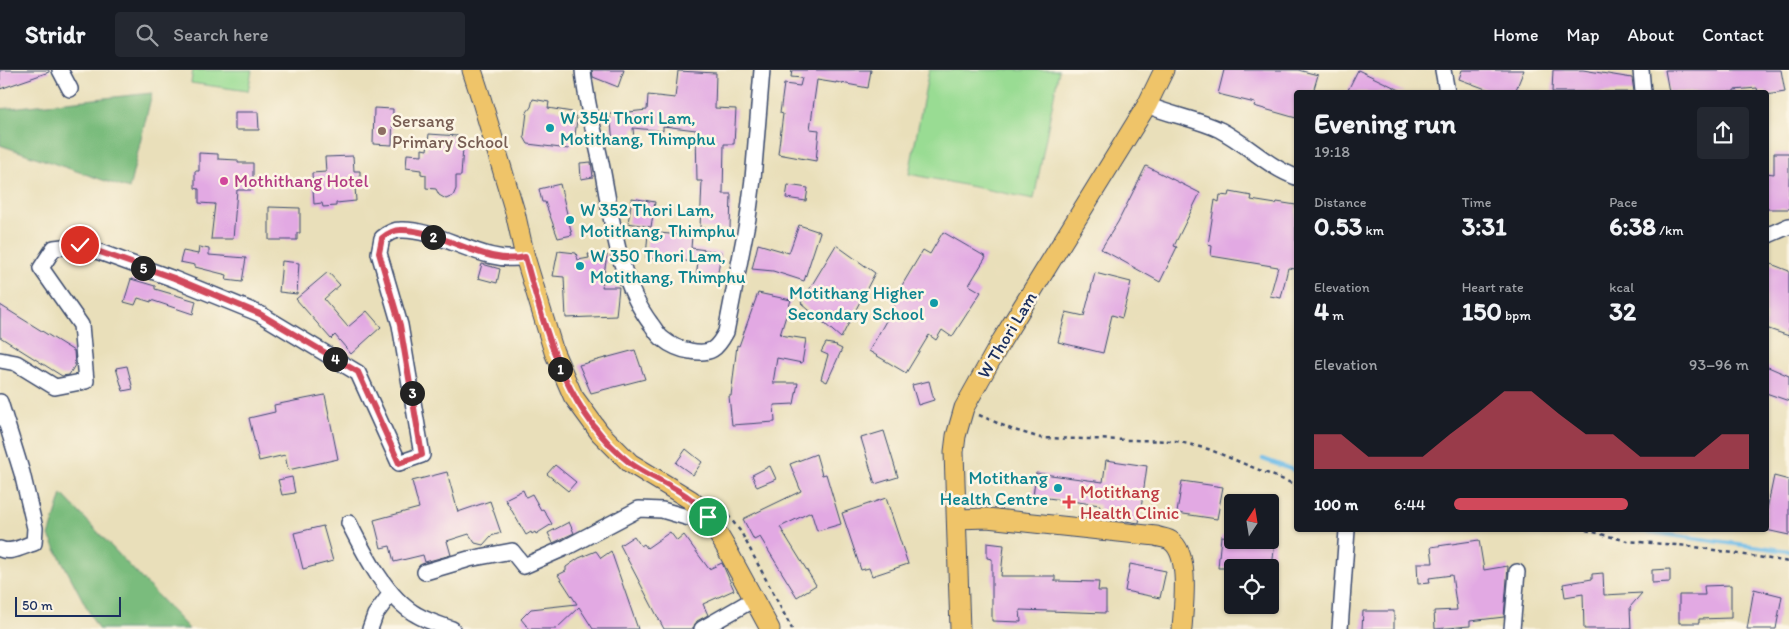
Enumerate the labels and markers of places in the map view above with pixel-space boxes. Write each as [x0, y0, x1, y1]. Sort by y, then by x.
place label: W 354 Thori Lam, Motithang, Thimphu [560, 107, 716, 150]
place label: Sersang Primary School [392, 110, 508, 153]
marker: W 354 Thori Lam, Motithang, Thimphu [544, 122, 556, 134]
marker: Sersang Primary School [376, 125, 388, 137]
place label: Mothithang Hotel [234, 170, 369, 192]
marker: Mothithang Hotel [218, 175, 230, 187]
place label: W 352 Thori Lam, Motithang, Thimphu [580, 199, 736, 242]
marker: W 352 Thori Lam, Motithang, Thimphu [564, 214, 576, 226]
pin [59, 224, 101, 266]
pin: 2 [420, 224, 446, 250]
place label: W 350 Thori Lam, Motithang, Thimphu [590, 245, 746, 288]
pin: 5 [130, 256, 156, 280]
marker: W 350 Thori Lam, Motithang, Thimphu [574, 260, 586, 272]
place label: Motithang Higher Secondary School [788, 282, 924, 325]
marker: Motithang Higher Secondary School [928, 297, 940, 309]
pin: 4 [322, 346, 348, 372]
pin: 1 [548, 356, 572, 382]
pin: 3 [400, 380, 424, 406]
place label: Motithang Health Centre [940, 467, 1049, 510]
place label: Motithang Health Clinic [1080, 481, 1179, 524]
marker: Motithang Health Centre [1052, 482, 1064, 494]
marker: Motithang Health Clinic [1062, 495, 1076, 509]
pin [687, 496, 729, 538]

